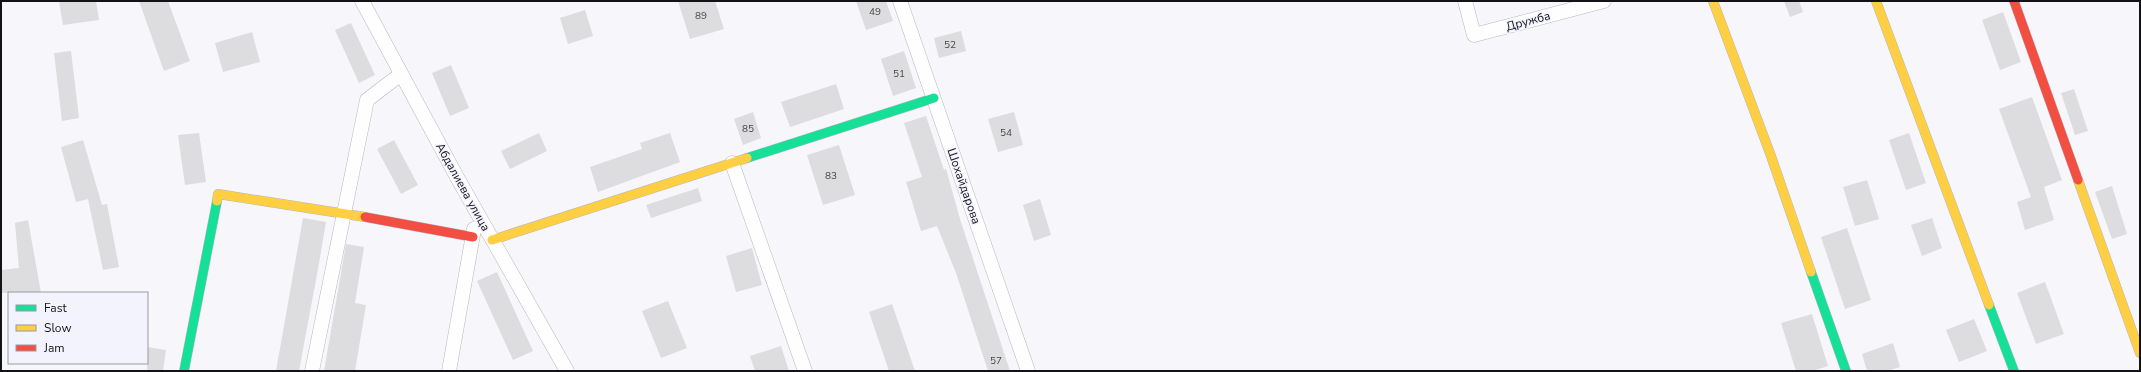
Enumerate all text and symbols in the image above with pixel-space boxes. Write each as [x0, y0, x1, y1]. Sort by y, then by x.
house number: 49 [869, 5, 881, 19]
street label: Дружба [1504, 7, 1552, 35]
house number: 89 [695, 9, 707, 23]
house number: 52 [944, 38, 956, 52]
house number: 51 [893, 67, 905, 81]
house number: 85 [742, 122, 754, 136]
house number: 54 [1000, 126, 1012, 140]
street label: Абдалиева улица [432, 140, 494, 234]
street label: Шохайдарова [943, 146, 985, 226]
house number: 83 [825, 169, 837, 183]
legend [8, 292, 148, 364]
text: Fast [44, 300, 67, 316]
text: Slow [44, 320, 72, 336]
text: Jam [43, 340, 65, 356]
house number: 57 [990, 354, 1002, 368]

